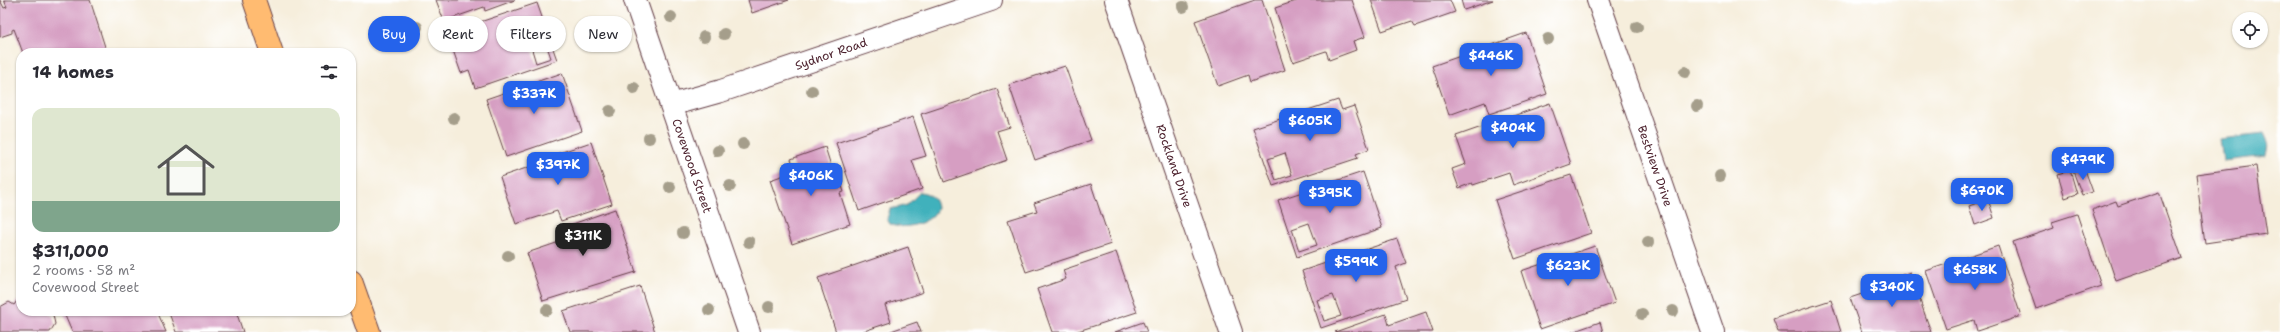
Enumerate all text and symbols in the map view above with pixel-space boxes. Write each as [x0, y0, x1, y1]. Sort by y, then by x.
map controls [2232, 12, 2268, 48]
button: locate [2232, 12, 2268, 48]
chip: Buy [368, 16, 420, 52]
chip: Rent [428, 16, 488, 52]
chip: Filters [496, 16, 566, 52]
chip: New [574, 16, 632, 52]
street label: Sydnor Road [793, 34, 870, 74]
pin: $446K [1463, 43, 1519, 77]
text: $446K [1469, 47, 1513, 64]
text: 14 homes [32, 61, 114, 83]
icon: filters [318, 61, 340, 83]
pin: $337K [506, 81, 562, 115]
text: $337K [512, 85, 556, 102]
pin: $605K [1282, 108, 1338, 142]
text: $605K [1288, 112, 1332, 129]
pin: $404K [1485, 115, 1541, 149]
street label: Covewood Street [668, 117, 716, 215]
text: $404K [1491, 119, 1535, 136]
street label: Rockland Drive [1152, 122, 1196, 210]
street label: Bestview Drive [1634, 123, 1676, 209]
icon: home [150, 134, 222, 206]
pin: $479K [2055, 147, 2111, 181]
text: $479K [2061, 151, 2105, 168]
pin: $397K [530, 152, 586, 186]
text: $397K [536, 156, 580, 173]
pin: $406K [783, 163, 839, 197]
text: $406K [789, 167, 833, 184]
pin: $670K [1954, 178, 2010, 212]
pin: $395K [1302, 180, 1358, 214]
text: $670K [1960, 182, 2004, 199]
text: $395K [1308, 184, 1352, 201]
pin: $311K [555, 223, 611, 257]
text: $311K [564, 227, 602, 244]
text: $311,000 [32, 240, 109, 262]
pin: $599K [1328, 249, 1384, 283]
text: $599K [1334, 253, 1378, 270]
pin: $623K [1540, 253, 1596, 287]
text: $623K [1546, 257, 1590, 274]
pin: $658K [1947, 257, 2003, 291]
text: $658K [1953, 261, 1997, 278]
text: 2 rooms · 58 m² [32, 262, 135, 279]
pin: $340K [1864, 274, 1920, 308]
text: $340K [1870, 278, 1914, 295]
text: Covewood Street [32, 279, 139, 296]

